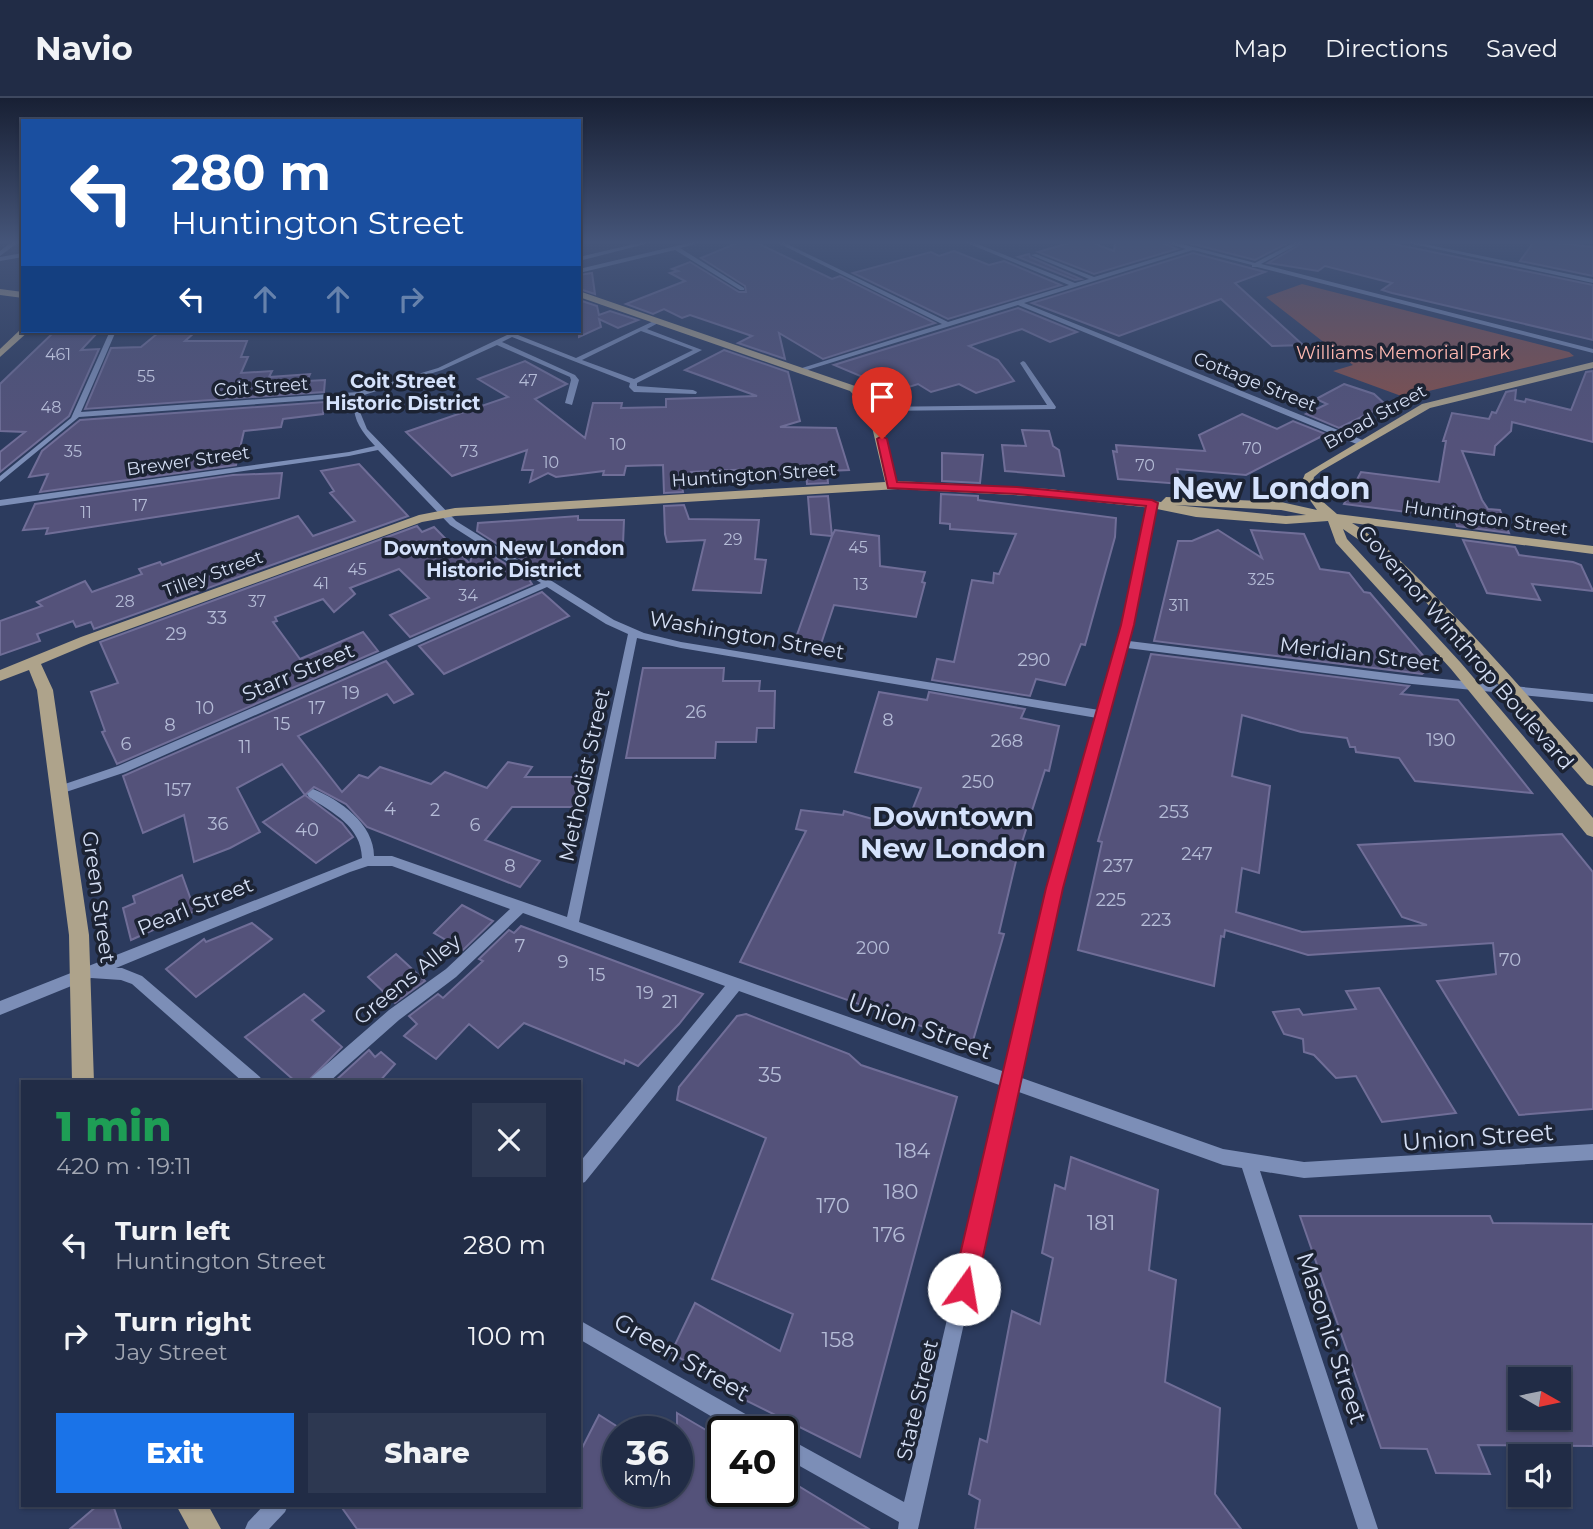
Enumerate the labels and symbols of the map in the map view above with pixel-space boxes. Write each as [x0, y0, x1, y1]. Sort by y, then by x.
park label: Williams Memorial Park [1296, 342, 1510, 364]
house number: 461 [45, 345, 71, 364]
street label: Cottage Street [1190, 347, 1320, 417]
house number: 55 [137, 367, 155, 386]
pin [852, 367, 912, 439]
district label: Coit Street Historic District [325, 370, 481, 415]
house number: 47 [518, 371, 538, 390]
street label: Coit Street [213, 373, 309, 401]
street label: Broad Street [1320, 380, 1430, 454]
house number: 48 [41, 398, 61, 417]
house number: 10 [610, 435, 626, 454]
house number: 70 [1242, 439, 1262, 458]
street label: Brewer Street [125, 441, 251, 481]
house number: 35 [64, 442, 82, 461]
house number: 73 [460, 442, 478, 461]
house number: 10 [543, 453, 559, 472]
house number: 70 [1135, 456, 1155, 475]
street label: Huntington Street [671, 458, 837, 492]
district label: New London [1171, 470, 1371, 507]
house number: 17 [132, 496, 148, 515]
street label: Huntington Street [1403, 496, 1569, 540]
house number: 11 [80, 503, 92, 522]
street label: Governor Winthrop Boulevard [1353, 520, 1579, 774]
house number: 29 [724, 530, 742, 549]
district label: Downtown New London Historic District [383, 537, 625, 582]
house number: 45 [848, 538, 868, 557]
street label: Tilley Street [160, 546, 266, 602]
house number: 45 [347, 560, 367, 579]
house number: 325 [1247, 570, 1275, 589]
house number: 41 [313, 574, 329, 593]
house number: 13 [854, 575, 868, 594]
house number: 34 [458, 586, 478, 605]
house number: 28 [115, 592, 135, 611]
house number: 37 [248, 592, 266, 611]
house number: 311 [1169, 596, 1189, 615]
street label: Washington Street [647, 606, 847, 664]
house number: 33 [207, 607, 227, 629]
house number: 29 [165, 623, 187, 645]
street label: Meridian Street [1278, 632, 1442, 676]
street label: Starr Street [238, 637, 358, 707]
house number: 290 [1017, 649, 1051, 671]
house number: 19 [342, 682, 360, 704]
street label: Methodist Street [553, 686, 615, 864]
house number: 10 [196, 697, 214, 719]
house number: 17 [308, 697, 326, 719]
house number: 26 [685, 701, 707, 723]
house number: 8 [882, 709, 894, 731]
house number: 15 [274, 713, 290, 735]
house number: 8 [164, 714, 176, 736]
house number: 190 [1426, 729, 1456, 751]
house number: 268 [991, 730, 1023, 752]
house number: 6 [121, 733, 132, 755]
house number: 11 [239, 736, 252, 758]
house number: 250 [962, 771, 994, 793]
house number: 157 [164, 779, 192, 801]
house number: 4 [384, 798, 396, 820]
house number: 2 [430, 799, 440, 821]
district label: Downtown New London [860, 799, 1046, 865]
house number: 253 [1159, 801, 1189, 823]
house number: 36 [207, 813, 229, 835]
house number: 6 [470, 814, 481, 836]
house number: 40 [295, 819, 319, 841]
street label: Green Street [77, 829, 121, 965]
house number: 247 [1181, 843, 1213, 865]
house number: 8 [504, 855, 516, 877]
house number: 237 [1103, 855, 1133, 877]
street label: Pearl Street [134, 871, 256, 941]
house number: 225 [1096, 889, 1126, 911]
house number: 223 [1141, 909, 1171, 931]
street label: Greens Alley [349, 928, 466, 1030]
house number: 7 [515, 935, 525, 957]
house number: 200 [856, 937, 890, 959]
house number: 70 [1499, 949, 1521, 971]
house number: 9 [558, 951, 569, 973]
house number: 15 [589, 964, 605, 986]
house number: 19 [636, 982, 654, 1004]
street label: Union Street [844, 986, 997, 1066]
house number: 21 [662, 991, 678, 1013]
house number: 35 [758, 1062, 782, 1087]
street label: Union Street [1401, 1117, 1555, 1157]
house number: 184 [896, 1138, 931, 1163]
house number: 180 [884, 1179, 918, 1204]
house number: 170 [816, 1193, 850, 1218]
house number: 181 [1087, 1210, 1115, 1235]
house number: 176 [873, 1222, 905, 1247]
street label: Masonic Street [1291, 1248, 1374, 1428]
position arrow [927, 1252, 1001, 1326]
street label: Green Street [609, 1306, 755, 1408]
house number: 158 [822, 1327, 854, 1352]
street label: State Street [891, 1337, 943, 1463]
north arrow [1508, 1367, 1572, 1430]
speed limit sign: 40 [707, 1416, 798, 1507]

